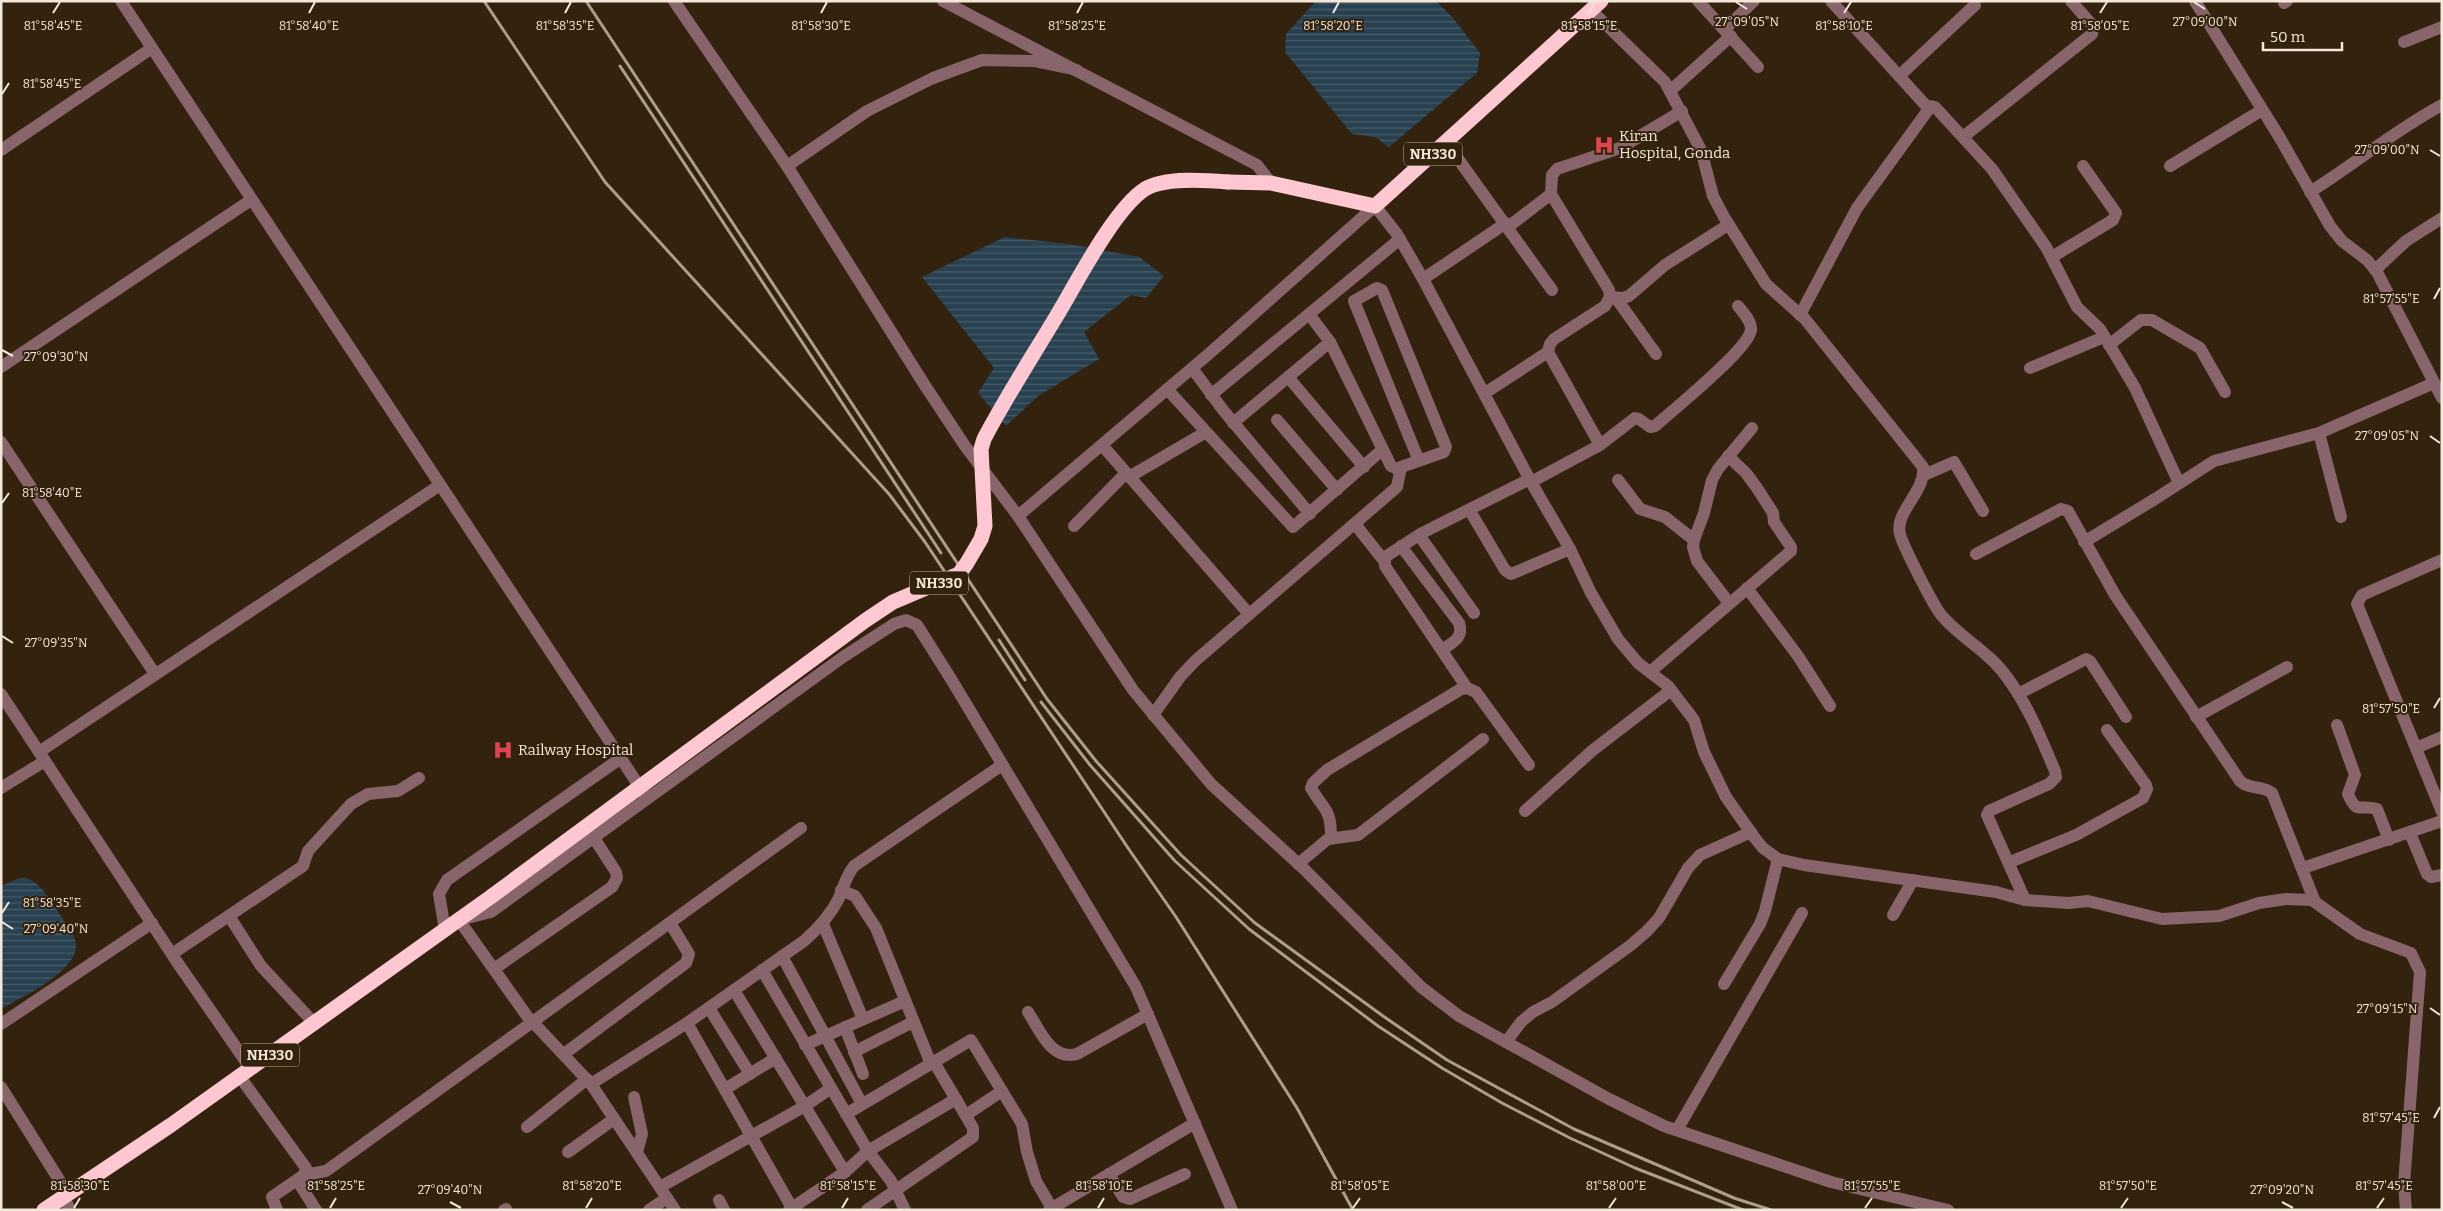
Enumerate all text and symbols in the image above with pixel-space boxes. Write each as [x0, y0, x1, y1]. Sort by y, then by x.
text: 27°09'05"N [1715, 15, 1779, 29]
text: 27°09'00"N [2172, 15, 2238, 29]
text: 81°58'45"E [24, 19, 82, 33]
text: 81°58'40"E [279, 19, 339, 33]
text: 81°58'35"E [536, 19, 594, 33]
text: 81°58'30"E [791, 19, 851, 33]
text: 81°58'25"E [1048, 19, 1106, 33]
text: 81°58'20"E [1303, 19, 1363, 33]
text: 81°58'15"E [1561, 19, 1617, 33]
text: 81°58'10"E [1815, 19, 1873, 33]
text: 81°58'05"E [2070, 19, 2130, 33]
scale bar [2263, 20, 2342, 52]
text: 50 m [2270, 28, 2306, 46]
text: 81°58'45"E [23, 77, 81, 91]
place label: Kiran Hospital, Gonda [1619, 127, 1730, 162]
hospital icon: Kiran Hospital, Gonda [1593, 134, 1615, 156]
road number: NH330 [1404, 142, 1462, 166]
text: 27°09'00"N [2354, 143, 2420, 157]
text: 81°57'55"E [2363, 292, 2419, 306]
text: 27°09'30"N [24, 350, 89, 364]
text: 27°09'05"N [2355, 429, 2419, 443]
text: 81°58'40"E [22, 486, 82, 500]
road number: NH330 [910, 572, 968, 594]
text: 27°09'35"N [24, 636, 88, 650]
text: 81°57'50"E [2362, 702, 2420, 716]
hospital icon: Railway Hospital [492, 739, 514, 761]
place label: Railway Hospital [518, 741, 633, 759]
text: 81°58'35"E [23, 896, 81, 910]
text: 27°09'40"N [24, 922, 89, 936]
text: 27°09'15"N [2356, 1002, 2418, 1016]
road number: NH330 [241, 1044, 299, 1066]
text: 81°57'45"E [2362, 1111, 2420, 1125]
text: 81°58'30"E [50, 1179, 110, 1193]
text: 81°58'25"E [307, 1179, 365, 1193]
text: 81°58'20"E [562, 1179, 622, 1193]
text: 81°58'15"E [820, 1179, 876, 1193]
text: 81°58'10"E [1075, 1179, 1133, 1193]
text: 81°58'05"E [1330, 1179, 1390, 1193]
text: 81°58'00"E [1586, 1179, 1646, 1193]
text: 81°57'55"E [1844, 1179, 1900, 1193]
text: 81°57'50"E [2099, 1179, 2157, 1193]
text: 81°57'45"E [2355, 1179, 2413, 1193]
text: 27°09'40"N [418, 1183, 483, 1197]
text: 27°09'20"N [2250, 1183, 2314, 1197]

